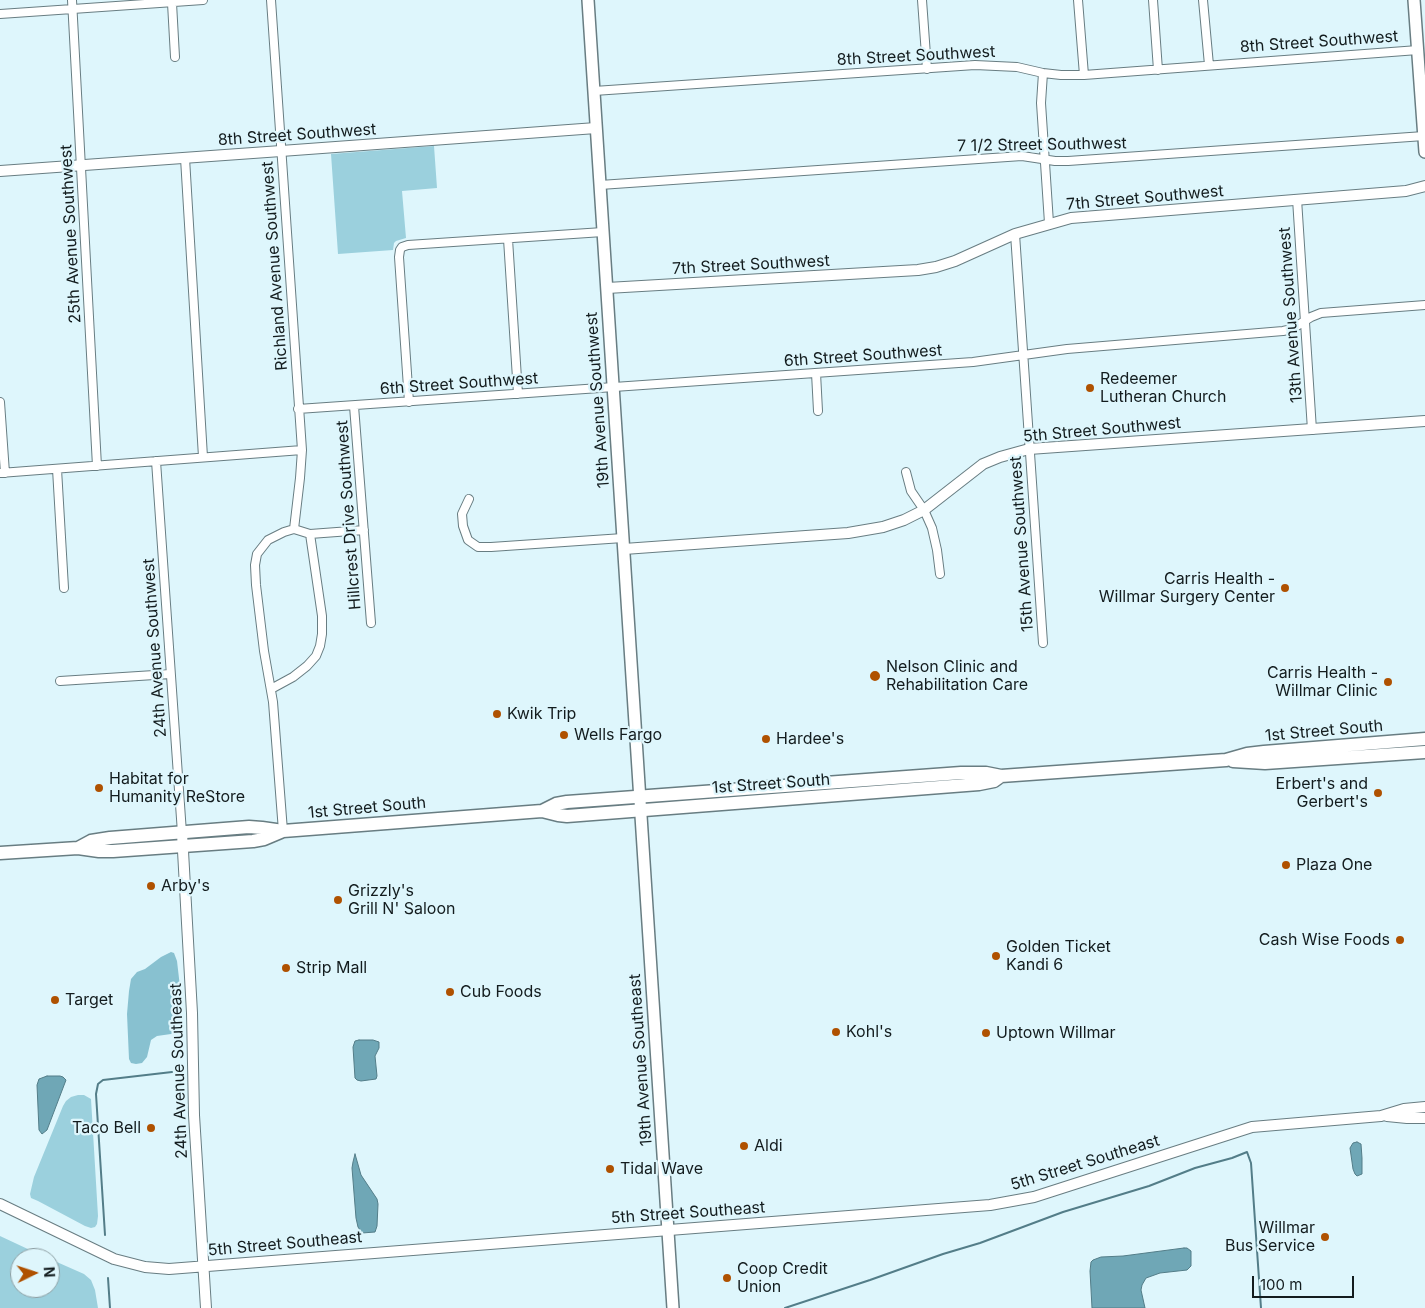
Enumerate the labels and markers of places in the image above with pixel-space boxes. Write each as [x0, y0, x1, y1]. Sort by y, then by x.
place label: Redeemer Lutheran Church [1100, 369, 1226, 407]
marker: Redeemer Lutheran Church [1084, 382, 1096, 394]
place label: Carris Health - Willmar Surgery Center [1099, 569, 1275, 607]
marker: Carris Health - Willmar Surgery Center [1279, 582, 1291, 594]
place label: Nelson Clinic and Rehabilitation Care [886, 657, 1028, 695]
place label: Carris Health - Willmar Clinic [1267, 663, 1378, 701]
marker: Nelson Clinic and Rehabilitation Care [868, 669, 882, 683]
marker: Carris Health - Willmar Clinic [1382, 676, 1394, 688]
place label: Kwik Trip [507, 704, 576, 724]
marker: Kwik Trip [491, 708, 503, 720]
place label: Wells Fargo [574, 725, 662, 745]
marker: Wells Fargo [558, 729, 570, 741]
place label: Hardee's [776, 729, 844, 749]
marker: Hardee's [760, 733, 772, 745]
place label: Habitat for Humanity ReStore [109, 769, 245, 807]
place label: Erbert's and Gerbert's [1276, 774, 1368, 812]
marker: Habitat for Humanity ReStore [93, 782, 105, 794]
marker: Erbert's and Gerbert's [1372, 787, 1384, 799]
place label: Plaza One [1296, 855, 1372, 875]
marker: Plaza One [1280, 859, 1292, 871]
place label: Arby's [161, 876, 210, 896]
marker: Arby's [145, 880, 157, 892]
place label: Grizzly's Grill N' Saloon [348, 881, 455, 919]
marker: Grizzly's Grill N' Saloon [332, 894, 344, 906]
place label: Cash Wise Foods [1259, 930, 1390, 950]
marker: Cash Wise Foods [1394, 934, 1406, 946]
place label: Golden Ticket Kandi 6 [1006, 937, 1111, 975]
marker: Golden Ticket Kandi 6 [990, 950, 1002, 962]
place label: Strip Mall [296, 958, 367, 978]
marker: Strip Mall [280, 962, 292, 974]
place label: Cub Foods [460, 982, 542, 1002]
marker: Cub Foods [444, 986, 456, 998]
place label: Target [65, 990, 113, 1010]
marker: Target [49, 994, 61, 1006]
place label: Kohl's [846, 1022, 892, 1042]
place label: Uptown Willmar [996, 1023, 1116, 1043]
marker: Kohl's [830, 1026, 842, 1038]
marker: Uptown Willmar [980, 1027, 992, 1039]
place label: Taco Bell [72, 1118, 141, 1138]
marker: Taco Bell [145, 1122, 157, 1134]
place label: Aldi [754, 1136, 783, 1156]
marker: Aldi [738, 1140, 750, 1152]
place label: Tidal Wave [620, 1159, 703, 1179]
marker: Tidal Wave [604, 1163, 616, 1175]
place label: Willmar Bus Service [1225, 1218, 1315, 1256]
marker: Willmar Bus Service [1319, 1231, 1331, 1243]
place label: Coop Credit Union [737, 1259, 828, 1297]
marker: Coop Credit Union [721, 1272, 733, 1284]

